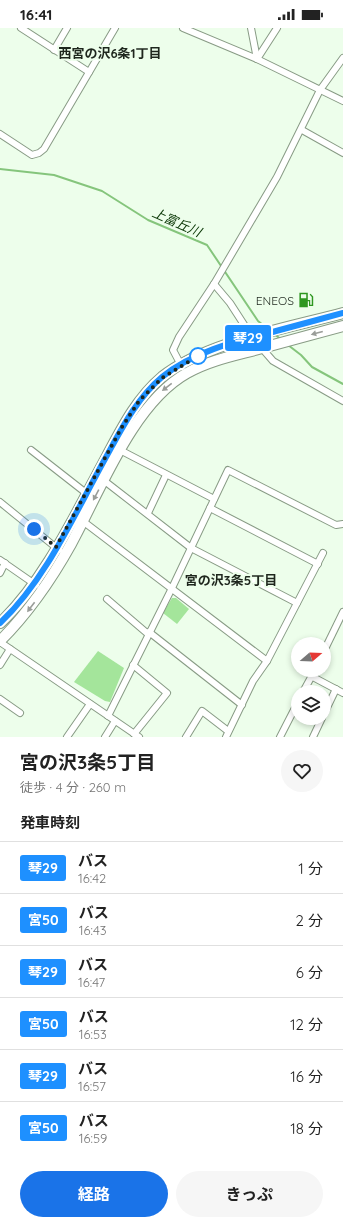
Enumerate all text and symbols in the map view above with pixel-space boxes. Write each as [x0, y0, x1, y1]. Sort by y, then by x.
text: 16:41 [20, 5, 52, 24]
district label: 西宮の沢6条1丁目 [58, 45, 162, 61]
water label: 上富丘川 [150, 204, 206, 241]
fuel station icon: ENEOS [297, 291, 315, 309]
place label: ENEOS [256, 293, 294, 308]
line badge: 琴29 [225, 325, 271, 351]
text: 琴29 [233, 329, 263, 347]
one-way arrow [310, 331, 323, 337]
unlabelled marker [189, 347, 207, 365]
one-way arrow [162, 383, 173, 392]
one-way arrow [93, 490, 100, 501]
your location [24, 519, 44, 539]
district label: 宮の沢3条5丁目 [185, 572, 277, 588]
one-way arrow [26, 602, 35, 613]
north arrow [291, 637, 331, 677]
map controls [291, 637, 331, 725]
button: layers [291, 685, 331, 725]
text: 宮の沢3条5丁目 [20, 750, 155, 774]
button: heart [281, 750, 323, 792]
text: 徒歩 · 4 分 · 260 m [20, 779, 126, 795]
text: 発車時刻 [20, 813, 80, 832]
text: バス [78, 851, 108, 870]
text: 琴29 [28, 859, 58, 877]
text: 1 分 [298, 859, 323, 878]
text: 16:42 [78, 870, 106, 886]
text: バス [79, 903, 109, 922]
text: 宮50 [28, 911, 59, 929]
text: 2 分 [296, 911, 323, 930]
text: 16:43 [79, 922, 107, 938]
text: バス [78, 955, 108, 974]
text: 琴29 [28, 963, 58, 981]
text: 6 分 [296, 963, 323, 982]
text: 16:47 [78, 974, 105, 990]
text: バス [79, 1007, 109, 1026]
text: 宮50 [28, 1015, 59, 1033]
text: 12 分 [290, 1015, 323, 1034]
text: 16:53 [79, 1026, 107, 1042]
text: バス [78, 1059, 108, 1078]
text: 琴29 [28, 1067, 58, 1085]
text: 16 分 [290, 1067, 323, 1086]
text: 16:57 [78, 1078, 106, 1094]
text: バス [79, 1111, 109, 1130]
text: 宮50 [28, 1119, 59, 1137]
text: 18 分 [290, 1119, 323, 1138]
text: 16:59 [79, 1130, 107, 1146]
button: 経路 [20, 1171, 168, 1217]
button: きっぷ [176, 1171, 323, 1217]

